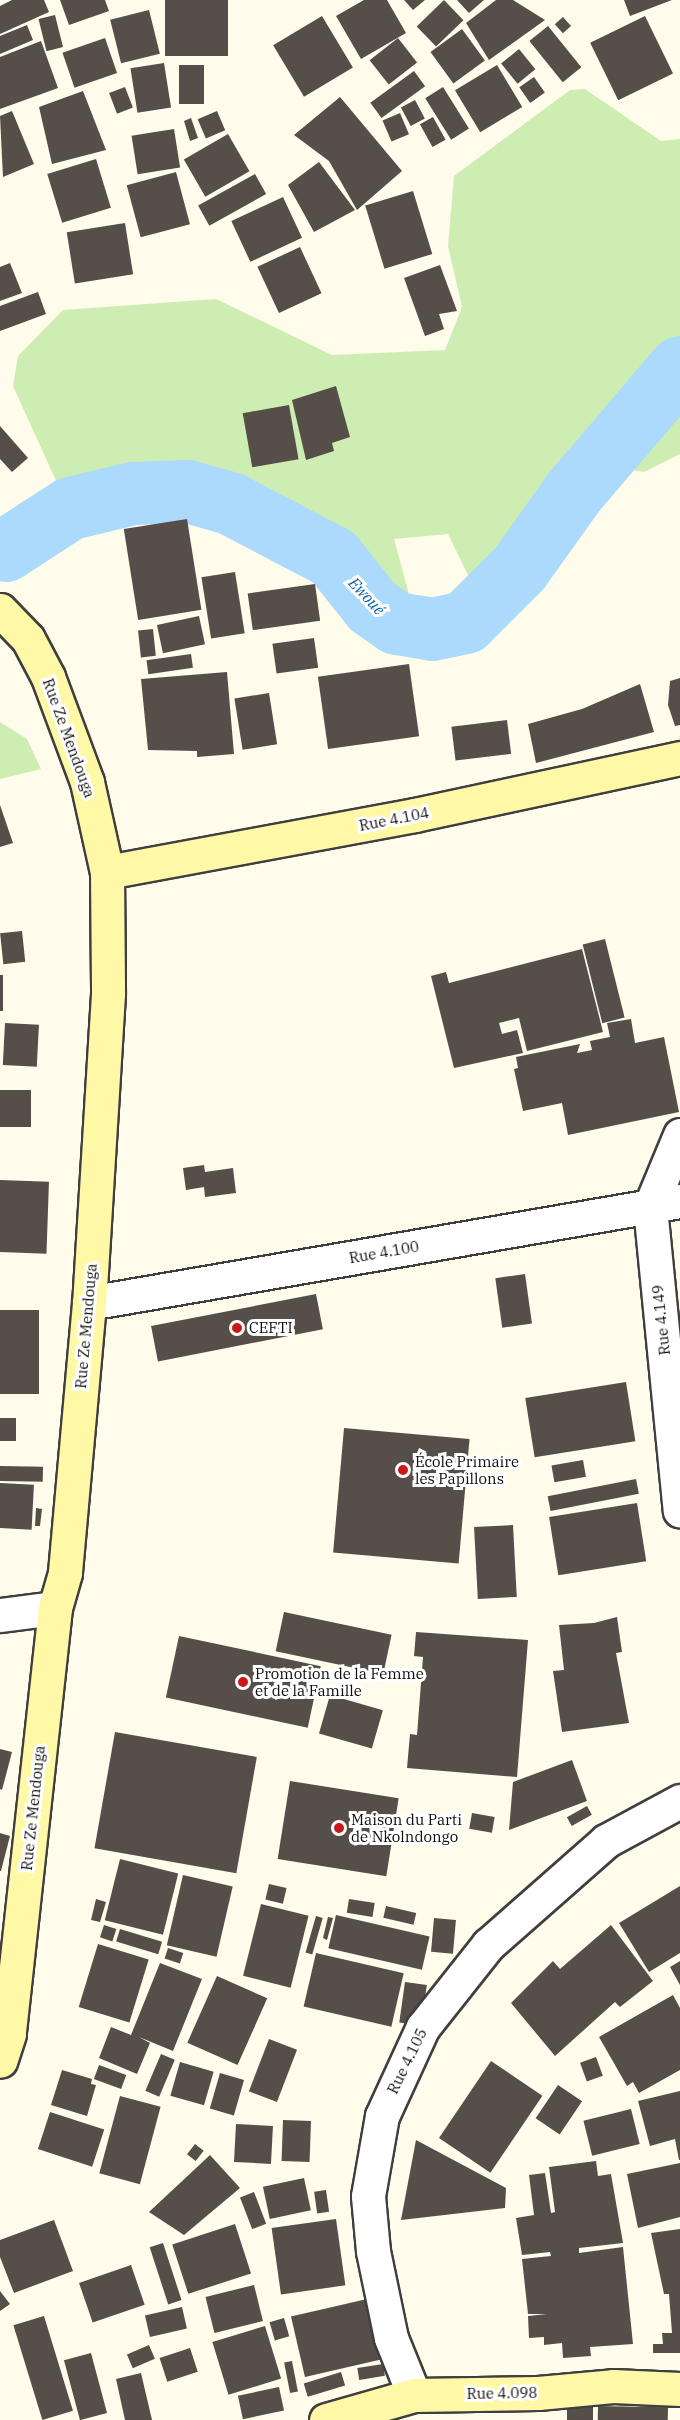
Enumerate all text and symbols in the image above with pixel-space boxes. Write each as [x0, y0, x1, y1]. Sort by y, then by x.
water label: Ewoué [345, 573, 389, 619]
street label: Rue Ze Mendouga [39, 676, 99, 800]
street label: Rue 4.104 [358, 803, 430, 835]
street label: Rue 4.100 [348, 1237, 420, 1267]
street label: Rue Ze Mendouga [72, 1263, 100, 1389]
street label: Rue 4.149 [648, 1284, 674, 1356]
place label: CEFTI [249, 1319, 293, 1337]
marker: CEFTI [230, 1321, 244, 1335]
place label: École Primaire les Papillons [415, 1452, 519, 1487]
marker: École Primaire les Papillons [396, 1463, 410, 1477]
place label: Promotion de la Femme et de la Famille [255, 1664, 424, 1699]
marker: Promotion de la Femme et de la Famille [236, 1675, 250, 1689]
street label: Rue Ze Mendouga [17, 1745, 49, 1871]
place label: Maison du Parti de Nkolndongo [351, 1810, 462, 1845]
marker: Maison du Parti de Nkolndongo [332, 1821, 346, 1835]
street label: Rue 4.105 [383, 2025, 431, 2097]
street label: Rue 4.098 [466, 2383, 538, 2403]

